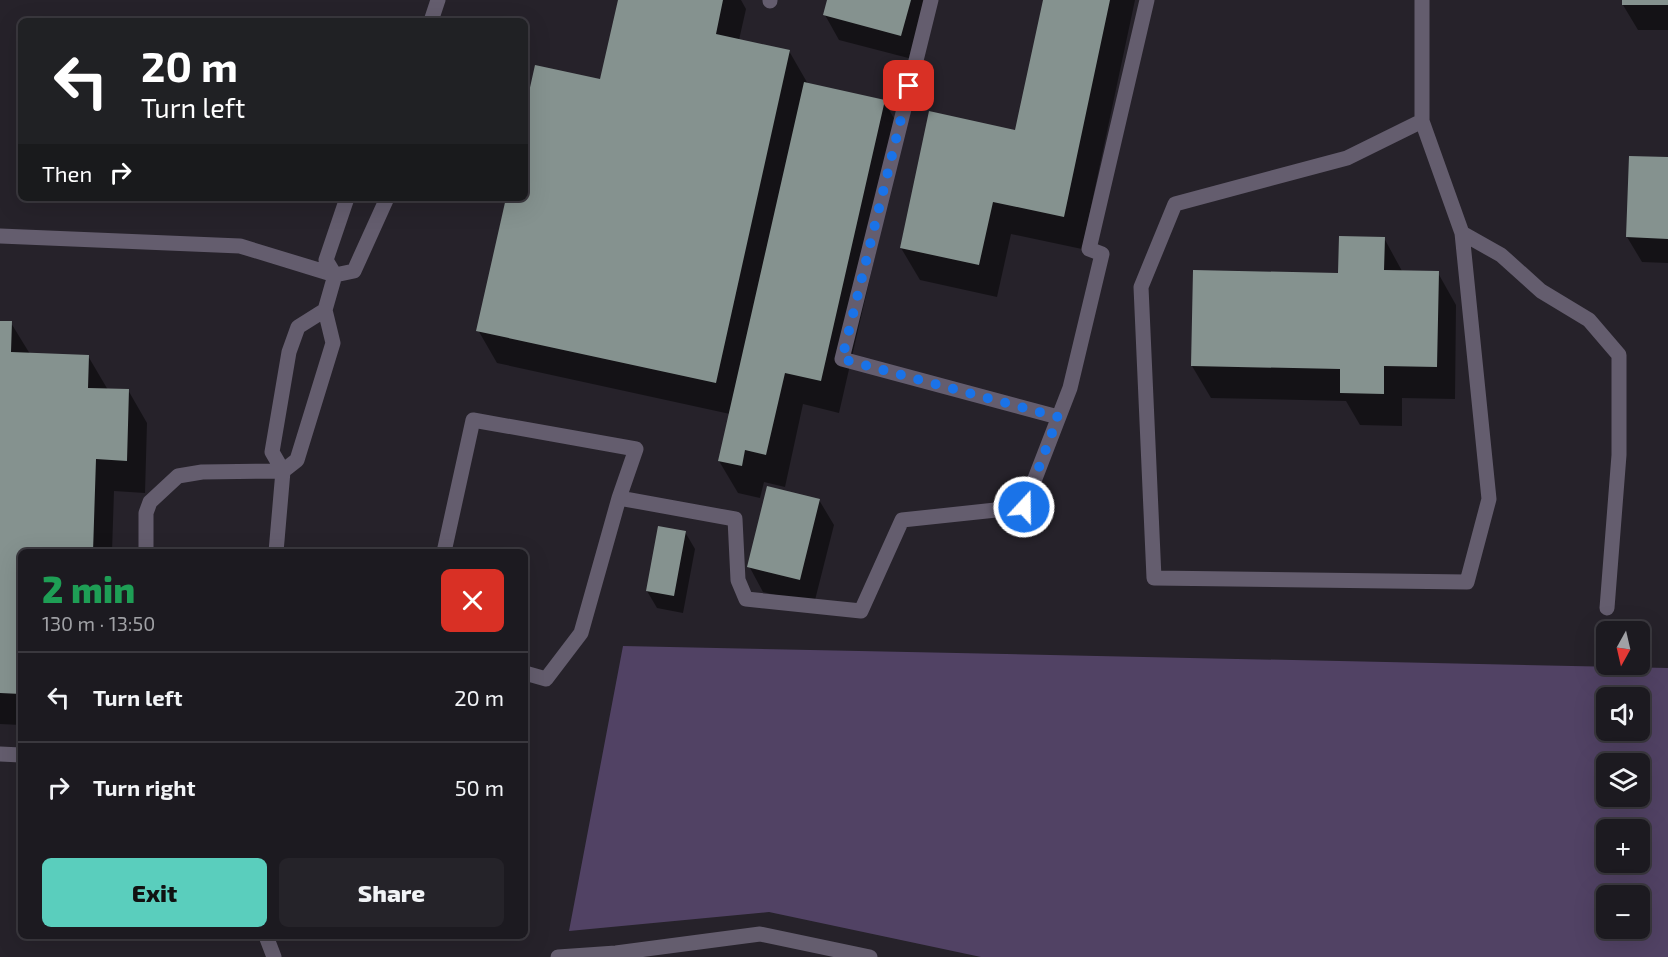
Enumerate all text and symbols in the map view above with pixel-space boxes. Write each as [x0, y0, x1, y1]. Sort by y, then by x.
text: 20 m [141, 40, 238, 90]
icon: left [42, 42, 120, 120]
pin [883, 60, 934, 111]
icon: arrive [892, 69, 925, 102]
text: Turn left [141, 91, 245, 123]
icon: right [104, 156, 137, 189]
text: Then [42, 160, 92, 186]
position arrow [992, 475, 1056, 539]
text: 2 min [42, 567, 135, 610]
button: close [441, 569, 504, 632]
text: 130 m · 13:50 [42, 611, 155, 635]
north arrow [1596, 621, 1650, 675]
map controls [1596, 621, 1650, 939]
icon: left [42, 681, 75, 714]
text: Turn left [93, 684, 182, 710]
text: 20 m [454, 684, 504, 710]
button: sound [1596, 687, 1650, 741]
button: layers [1596, 753, 1650, 807]
icon: right [42, 771, 75, 804]
text: Turn right [93, 774, 195, 800]
text: 50 m [455, 774, 504, 800]
button: + [1596, 819, 1650, 873]
button: Exit [42, 858, 267, 927]
button: Share [279, 858, 504, 927]
button: − [1596, 885, 1650, 939]

